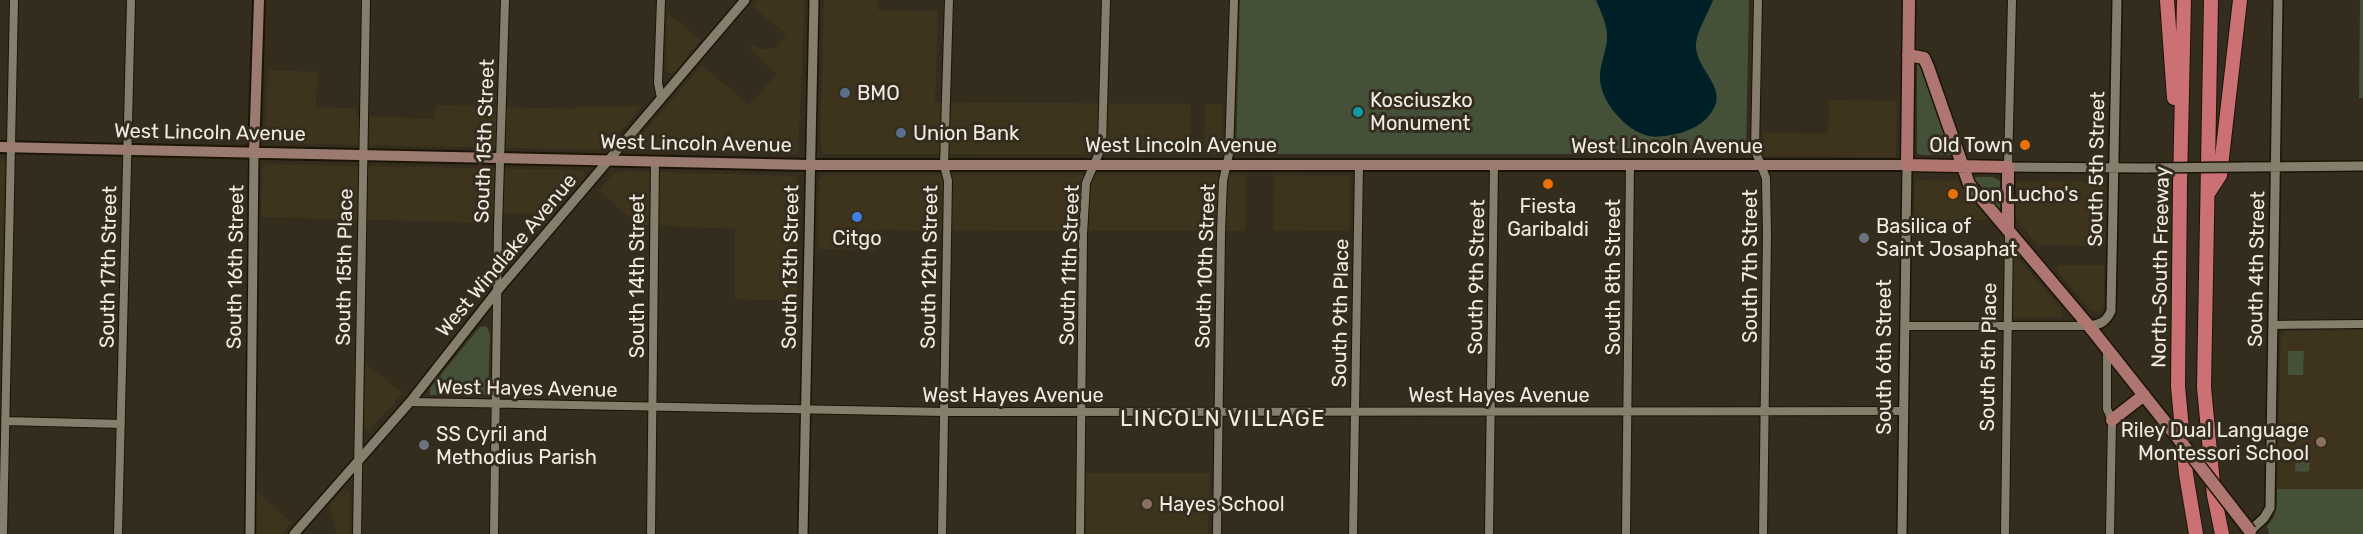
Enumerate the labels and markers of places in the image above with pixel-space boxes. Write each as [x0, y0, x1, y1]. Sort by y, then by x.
place label: BMO [857, 81, 900, 105]
marker: BMO [838, 86, 852, 100]
place label: Kosciuszko Monument [1370, 88, 1473, 135]
marker: Kosciuszko Monument [1351, 105, 1365, 119]
place label: Union Bank [913, 121, 1020, 145]
marker: Union Bank [894, 126, 908, 140]
place label: Old Town [1929, 133, 2013, 157]
marker: Old Town [2018, 138, 2032, 152]
marker: Fiesta Garibaldi [1541, 177, 1555, 191]
place label: Don Lucho's [1965, 182, 2079, 206]
marker: Don Lucho's [1946, 187, 1960, 201]
place label: Fiesta Garibaldi [1507, 194, 1589, 241]
marker: Citgo [850, 210, 864, 224]
place label: Basilica of Saint Josaphat [1876, 214, 2017, 261]
place label: Citgo [832, 226, 882, 250]
marker: Basilica of Saint Josaphat [1857, 231, 1871, 245]
place label: Riley Dual Language Montessori School [2121, 418, 2309, 465]
place label: SS Cyril and Methodius Parish [436, 422, 597, 469]
marker: Riley Dual Language Montessori School [2314, 435, 2328, 449]
marker: SS Cyril and Methodius Parish [417, 438, 431, 452]
place label: Hayes School [1159, 492, 1285, 516]
marker: Hayes School [1140, 497, 1154, 511]

